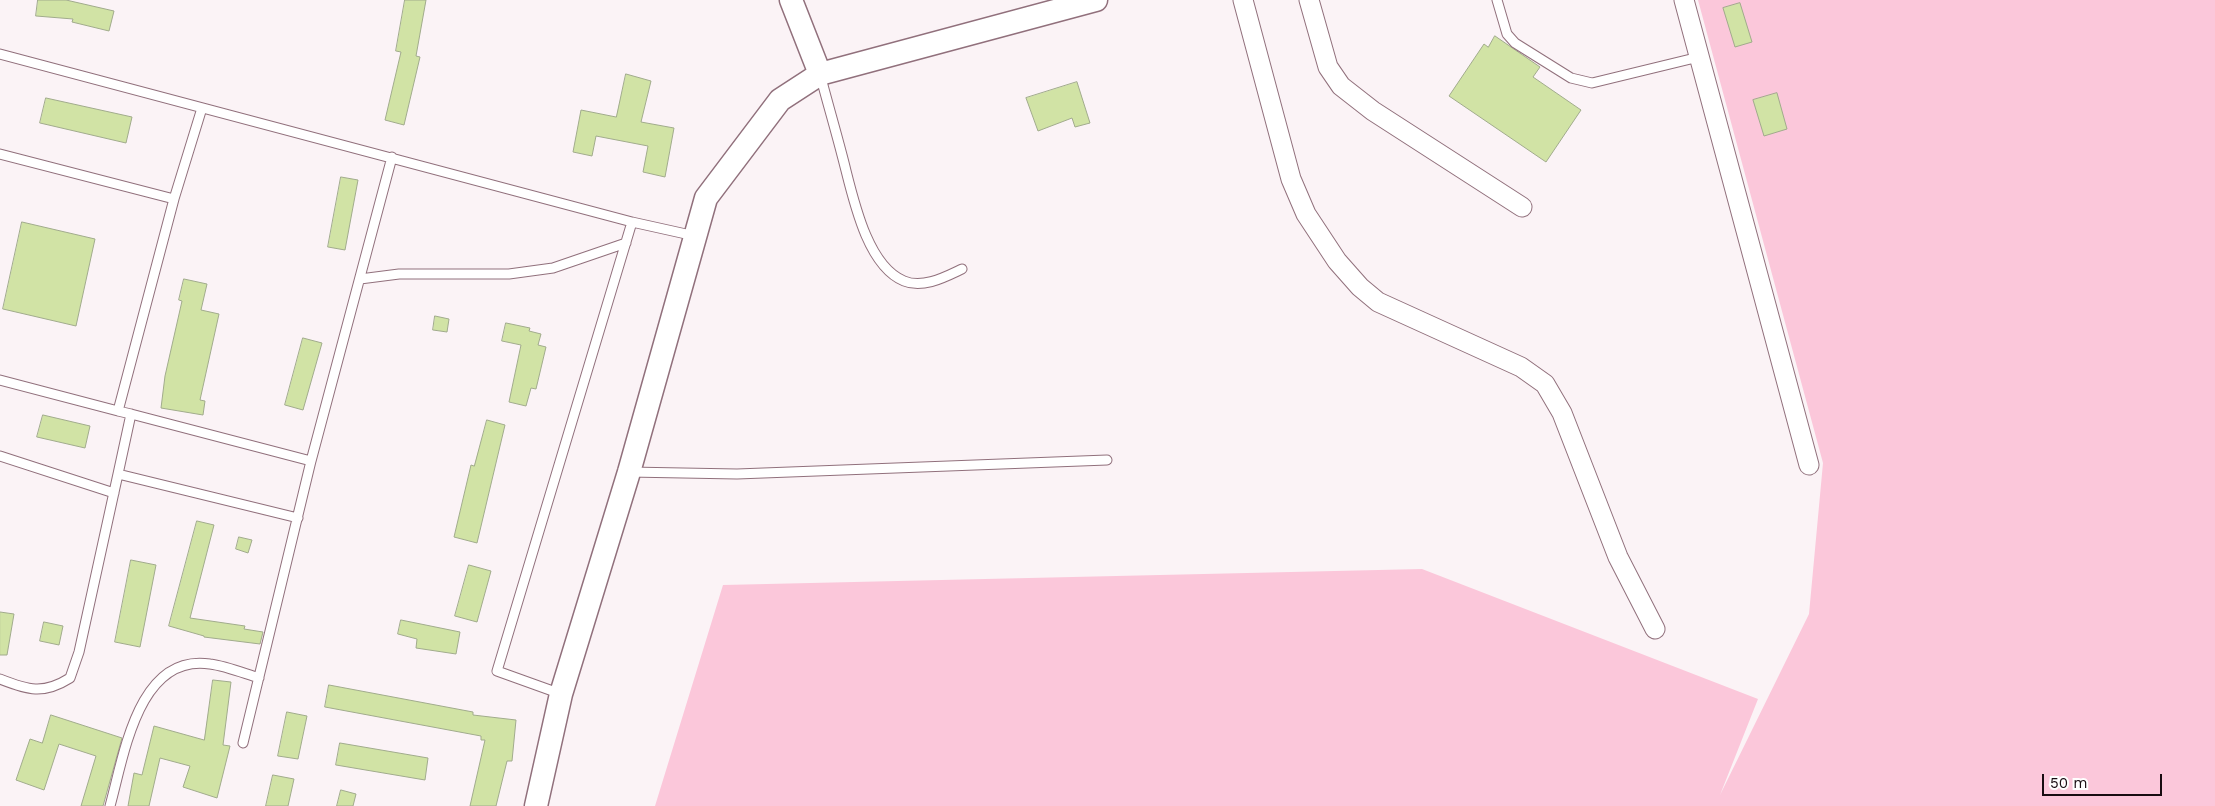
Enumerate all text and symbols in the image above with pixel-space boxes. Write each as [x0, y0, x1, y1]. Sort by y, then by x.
scale bar [2045, 764, 2165, 796]
text: 50 m [2050, 774, 2087, 792]

